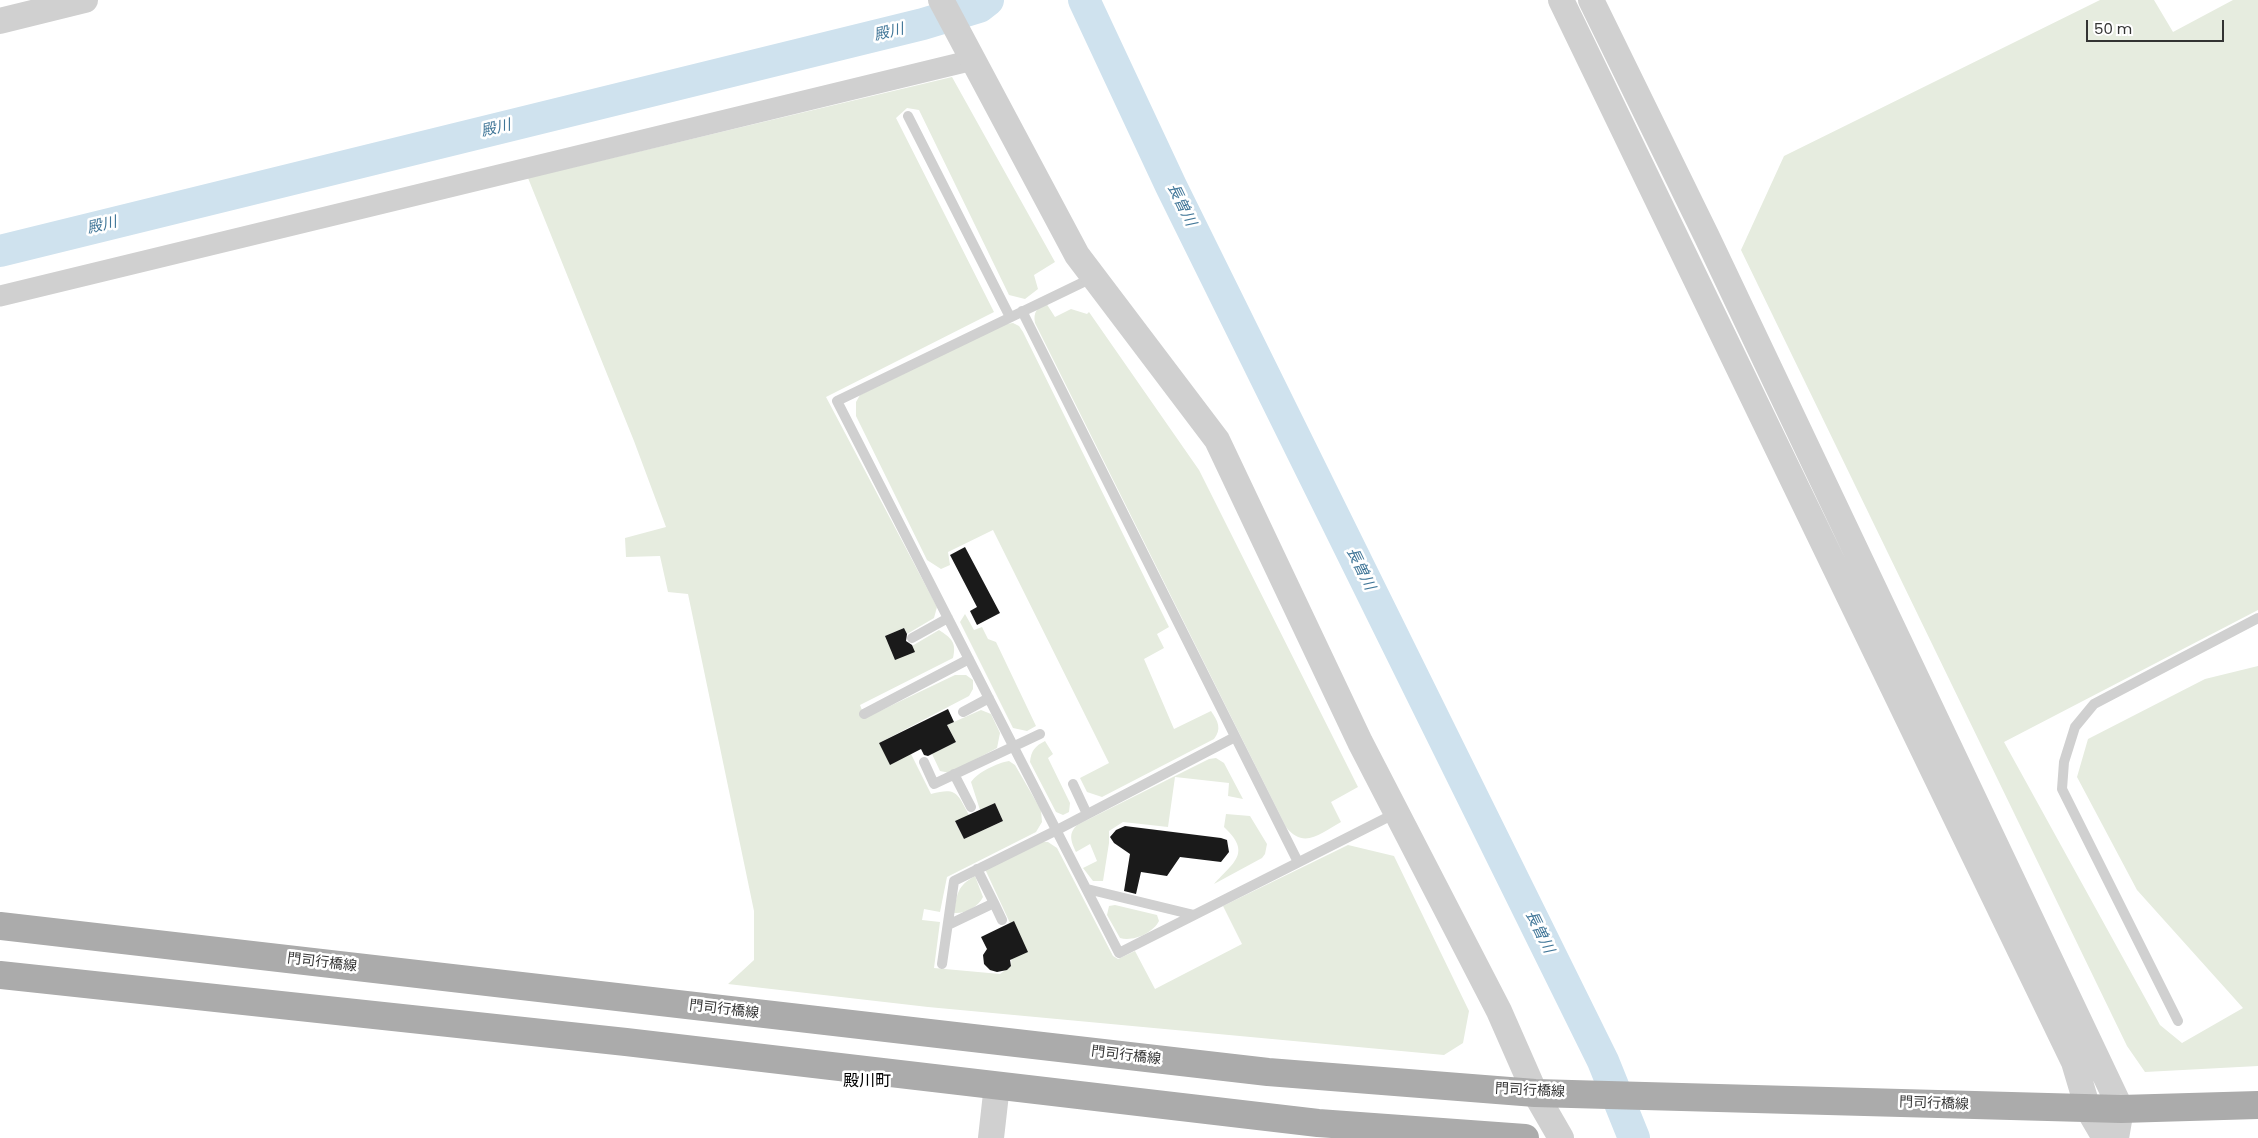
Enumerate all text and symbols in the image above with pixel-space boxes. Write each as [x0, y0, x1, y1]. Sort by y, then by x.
scale bar [2088, 10, 2226, 42]
text: 50 m [2094, 18, 2132, 39]
water label: 殿川 [872, 21, 906, 45]
water label: 殿川 [479, 117, 513, 141]
water label: 長曽川 [1163, 181, 1199, 229]
water label: 殿川 [85, 214, 119, 238]
water label: 長曽川 [1342, 545, 1378, 593]
water label: 長曽川 [1521, 908, 1557, 956]
street label: 門司行橋線 [286, 950, 358, 976]
street label: 門司行橋線 [688, 997, 760, 1023]
street label: 門司行橋線 [1090, 1043, 1162, 1069]
district label: 殿川町 [843, 1072, 891, 1092]
street label: 門司行橋線 [1495, 1081, 1565, 1101]
street label: 門司行橋線 [1899, 1094, 1969, 1114]

